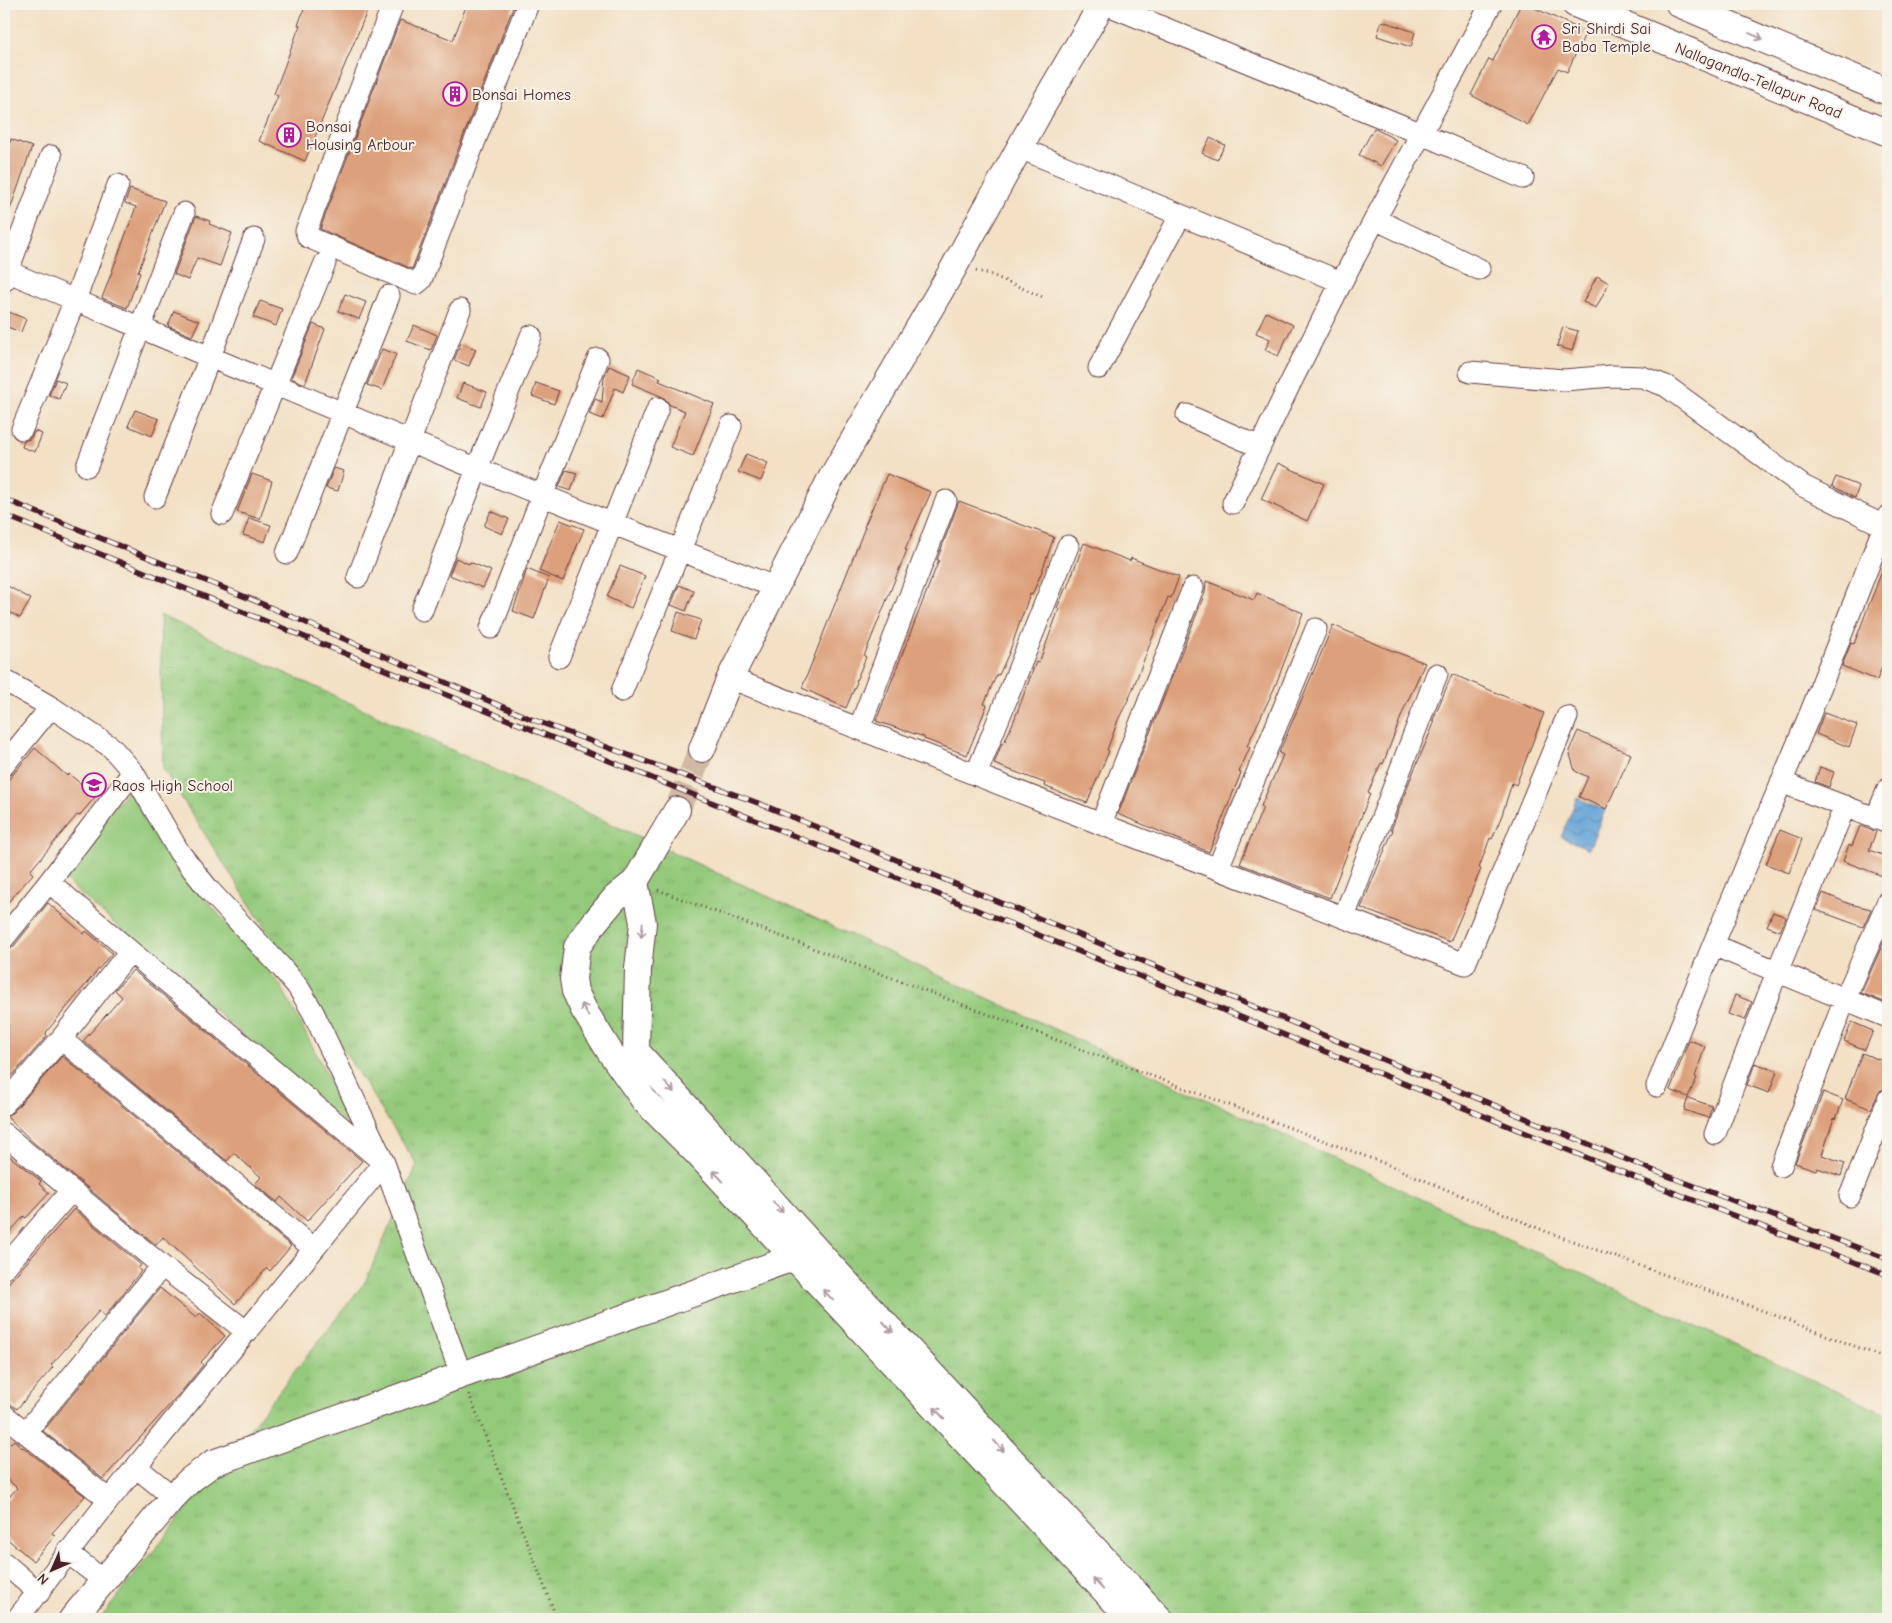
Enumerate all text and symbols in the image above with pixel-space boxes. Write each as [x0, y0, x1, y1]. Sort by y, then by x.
place label: Sri Shirdi Sai Baba Temple [1562, 20, 1651, 56]
temple icon: Sri Shirdi Sai Baba Temple [1531, 24, 1557, 50]
one-way arrow [1748, 32, 1763, 42]
street label: Nallagandla-Tellapur Road [1672, 39, 1845, 123]
building icon: Bonsai Homes [442, 81, 468, 107]
place label: Bonsai Homes [472, 86, 571, 104]
place label: Bonsai Housing Arbour [306, 118, 415, 154]
building icon: Bonsai Housing Arbour [276, 122, 302, 148]
school or university icon: Raos High School [81, 772, 107, 798]
place label: Raos High School [112, 777, 233, 795]
one-way arrow [638, 921, 647, 937]
one-way arrow [580, 1003, 589, 1018]
one-way arrow [663, 1080, 675, 1093]
one-way arrow [712, 1169, 724, 1182]
one-way arrow [772, 1201, 784, 1214]
one-way arrow [822, 1288, 834, 1301]
one-way arrow [882, 1321, 894, 1333]
one-way arrow [934, 1407, 945, 1420]
one-way arrow [992, 1439, 1004, 1452]
north arrow [28, 1546, 78, 1596]
text: N [34, 1570, 52, 1588]
one-way arrow [1092, 1577, 1104, 1590]

